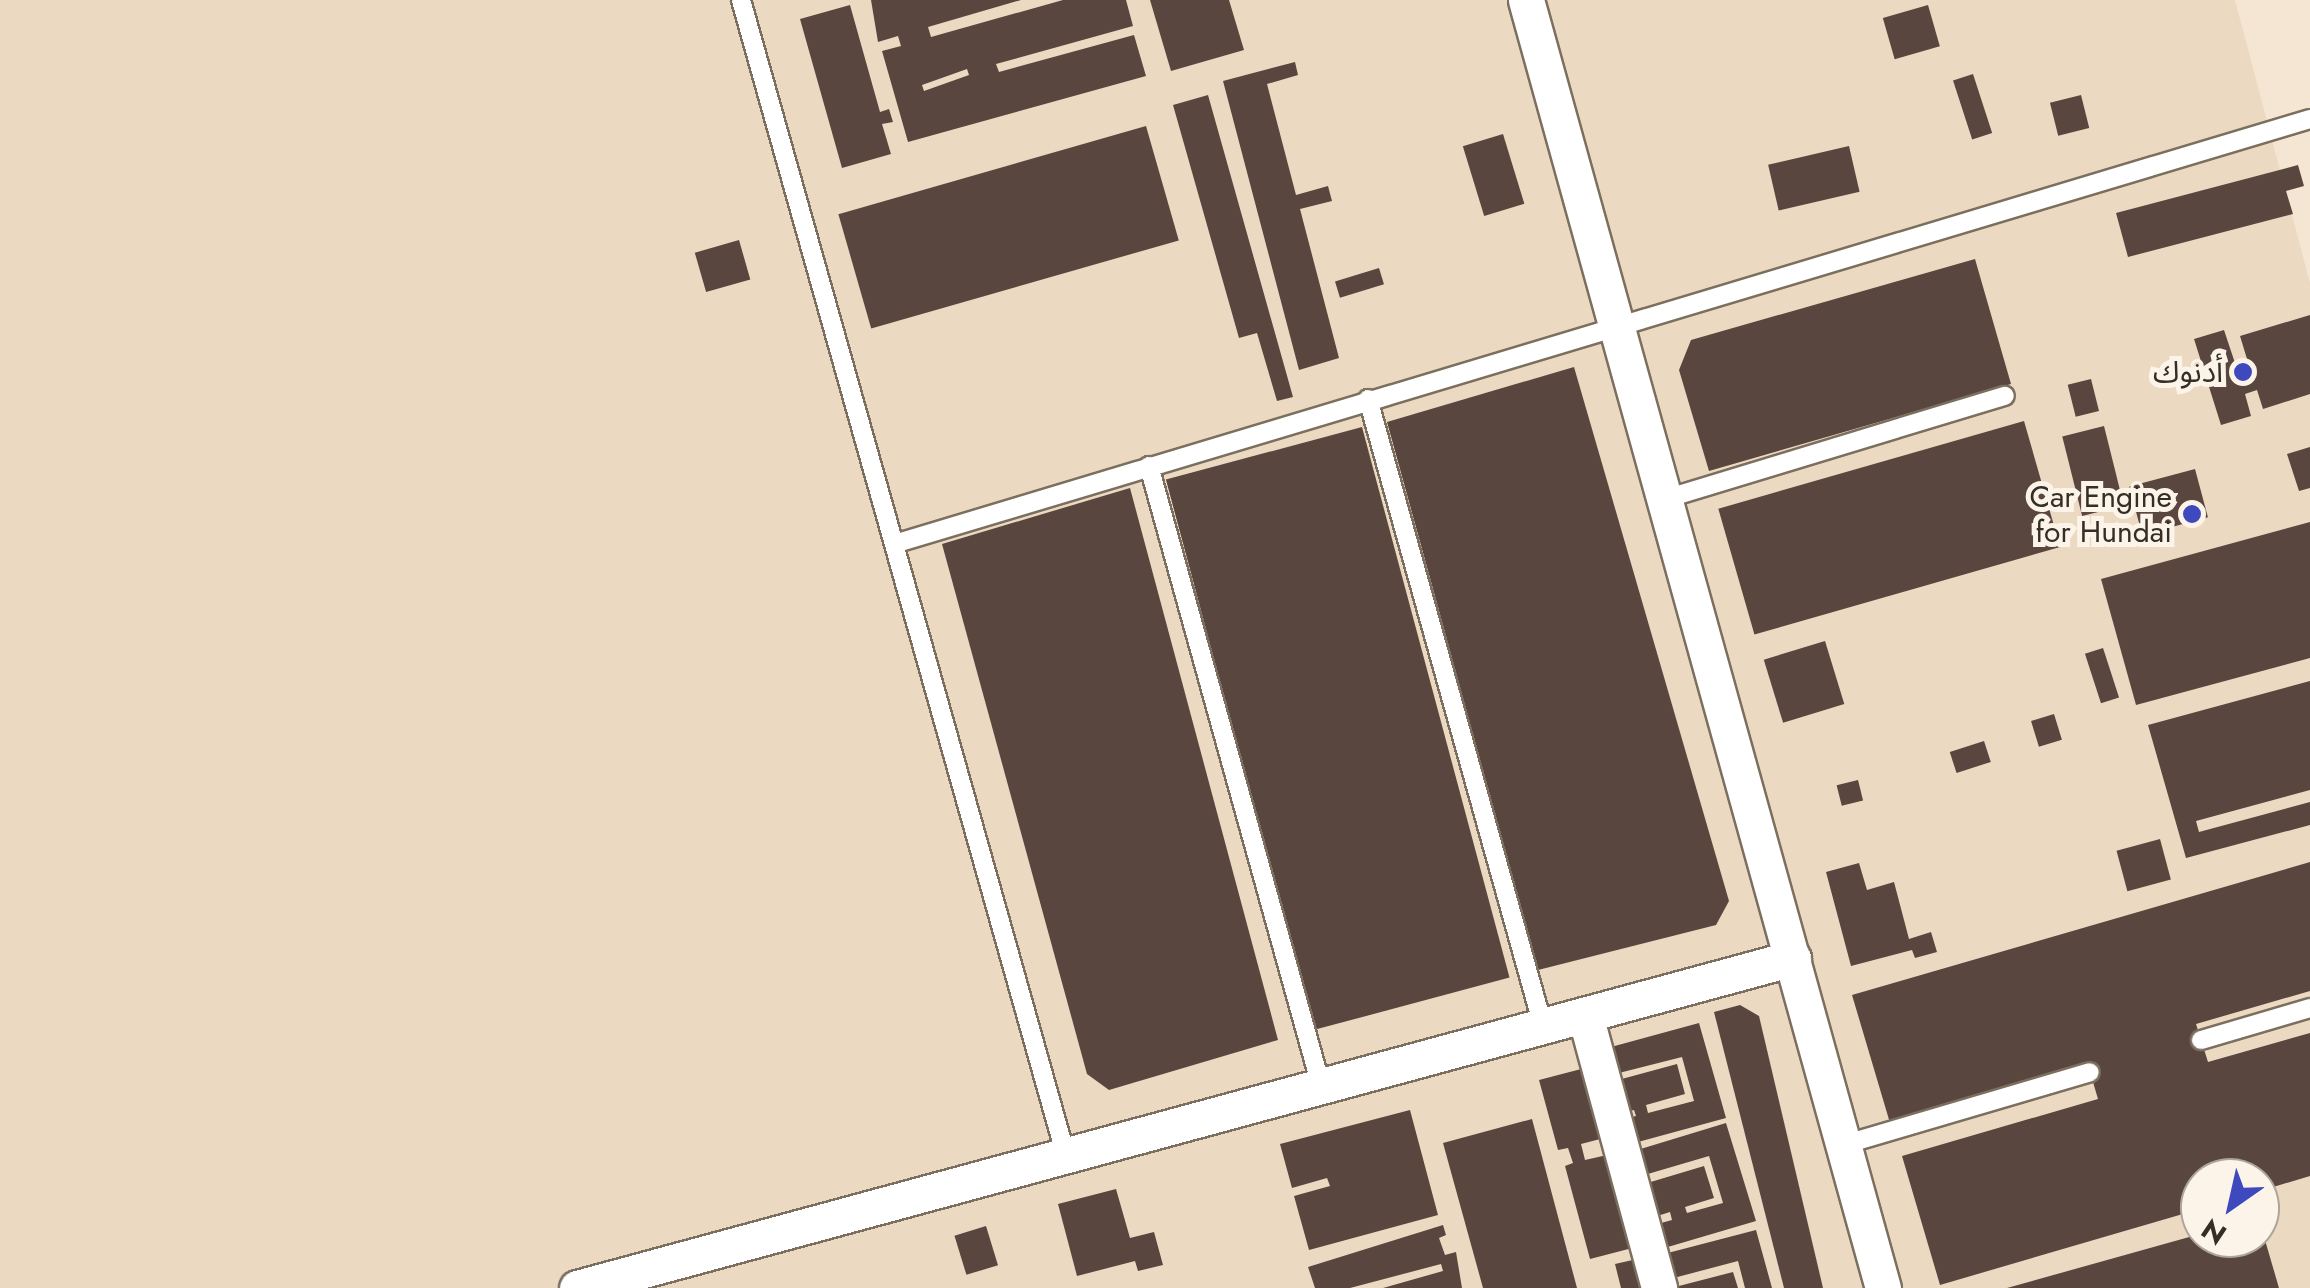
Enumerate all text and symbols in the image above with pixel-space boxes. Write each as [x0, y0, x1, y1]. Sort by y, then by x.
place label: أدنوك [2153, 354, 2223, 390]
marker: أدنوك [2232, 361, 2254, 383]
place label: Car Engine for Hundai [2029, 479, 2172, 550]
marker: Car Engine for Hundai [2181, 503, 2203, 525]
north arrow [2180, 1158, 2280, 1258]
text: N [2193, 1208, 2235, 1255]

